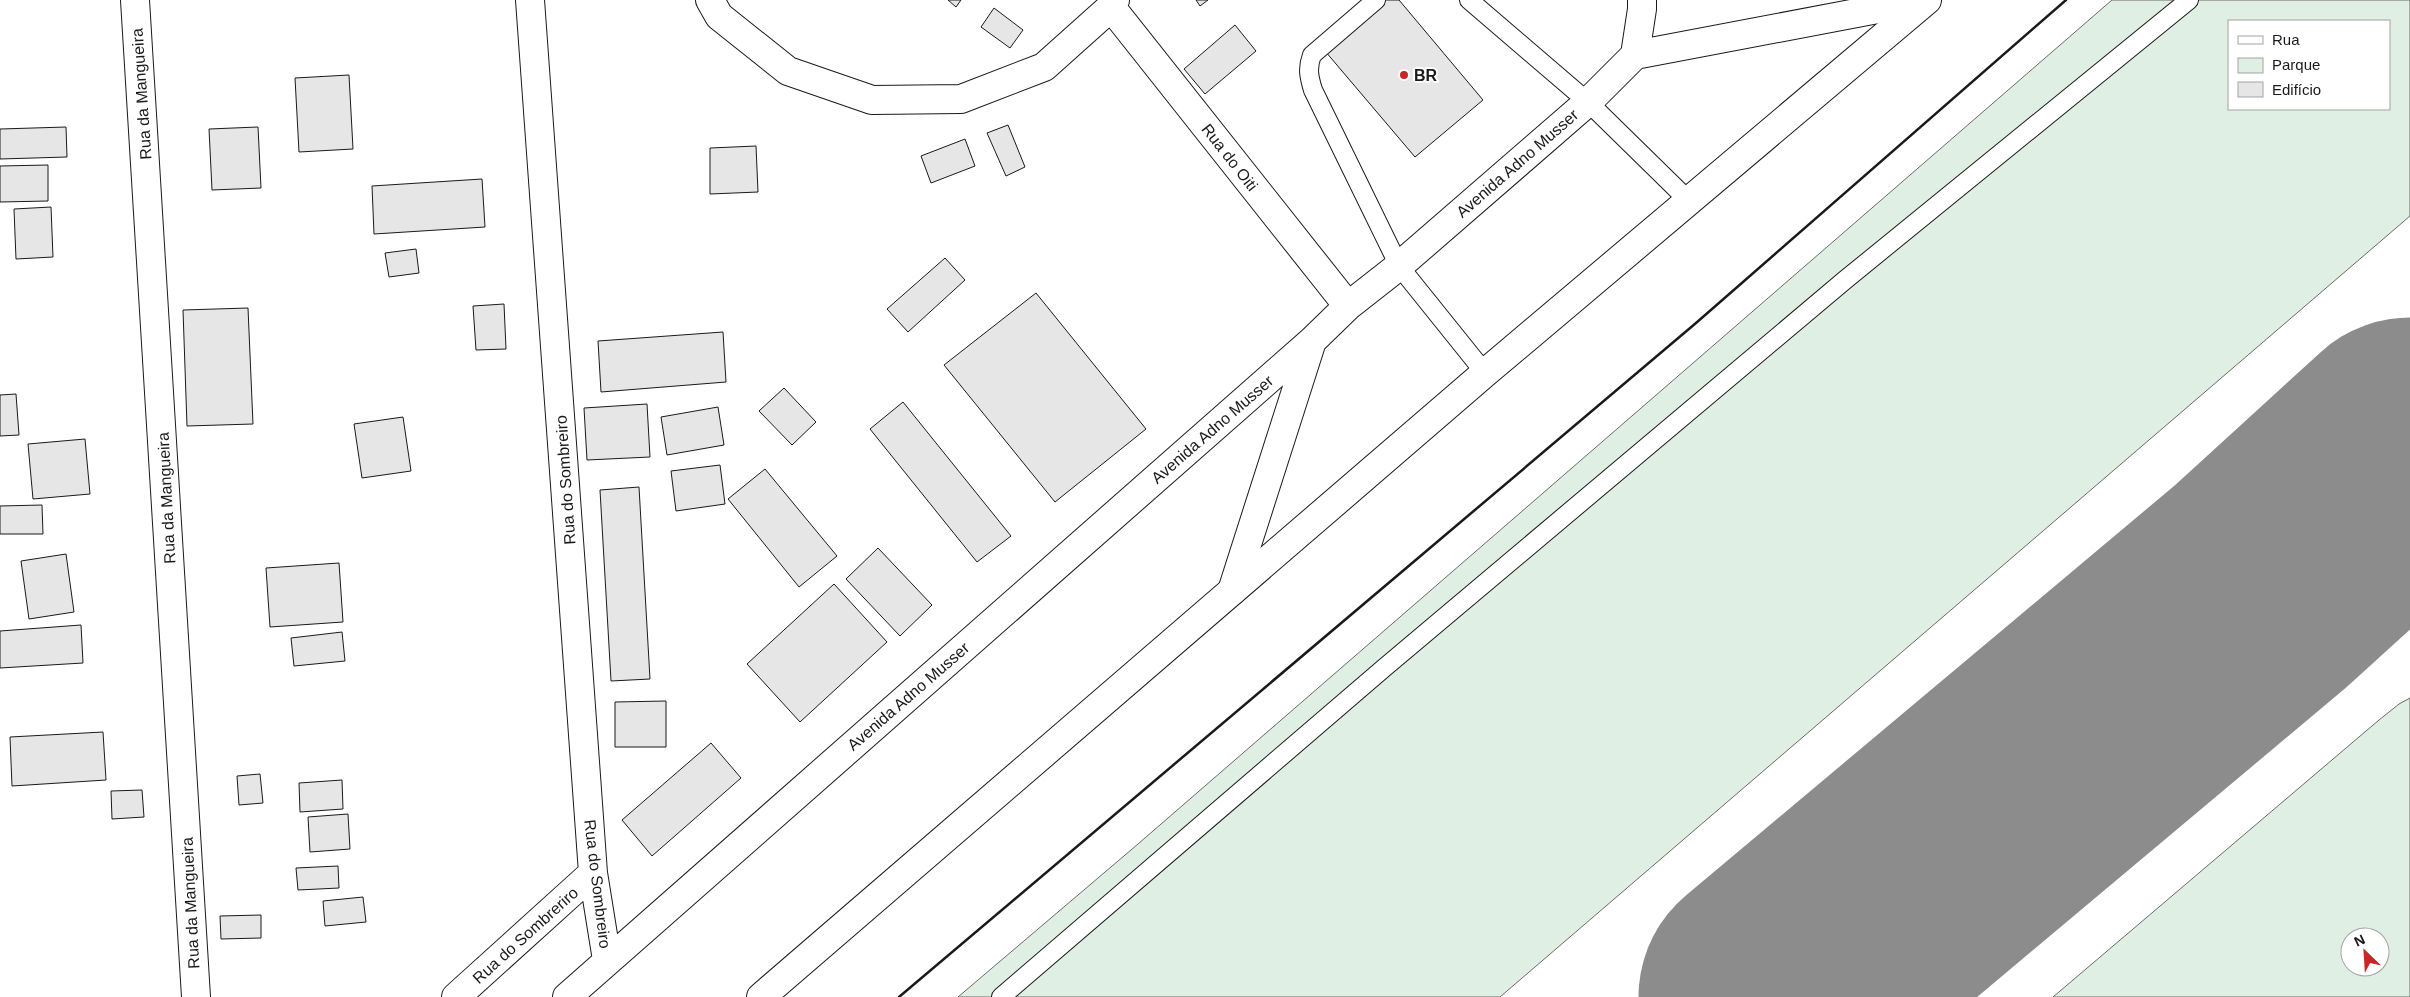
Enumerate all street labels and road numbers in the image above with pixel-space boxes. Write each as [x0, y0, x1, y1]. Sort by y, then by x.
street label: Rua da Mangueira [128, 28, 155, 160]
street label: Avenida Adno Musser [1453, 106, 1582, 221]
street label: Rua do Oiti [1198, 121, 1261, 194]
street label: Avenida Adno Musser [1148, 372, 1277, 487]
street label: Rua do Sombreiro [552, 415, 579, 545]
street label: Rua da Mangueira [155, 432, 178, 564]
street label: Avenida Adno Musser [844, 639, 973, 754]
street label: Rua do Sombreiro [581, 819, 614, 950]
street label: Rua da Mangueira [179, 837, 202, 969]
street label: Rua do Sombreriro [469, 884, 581, 987]

